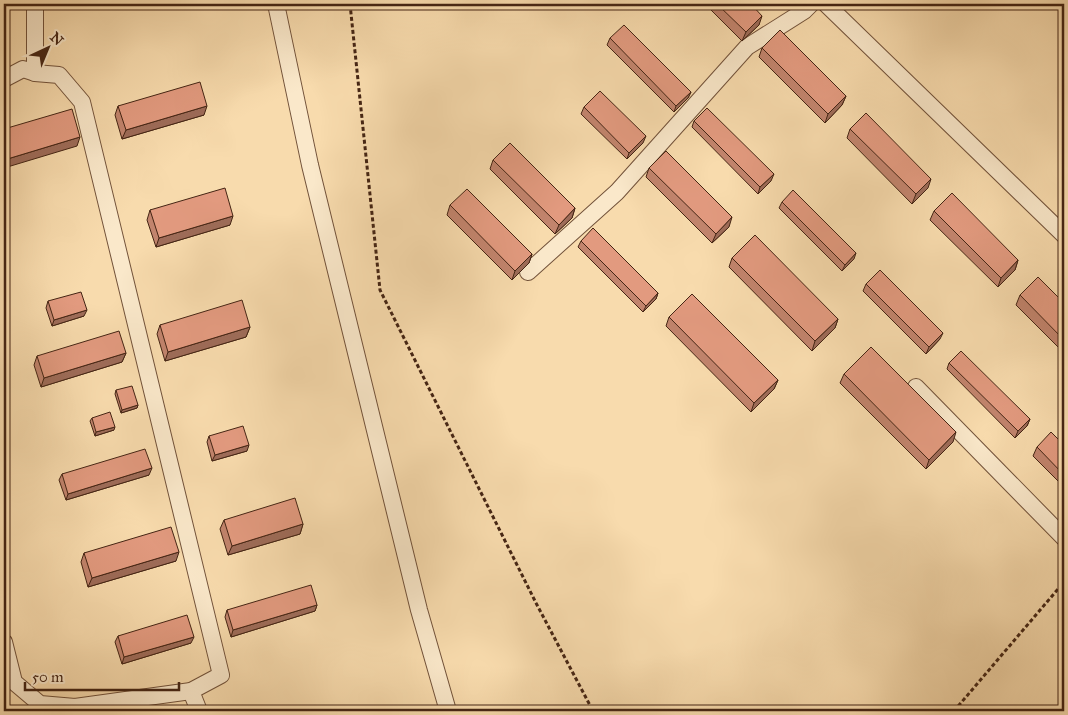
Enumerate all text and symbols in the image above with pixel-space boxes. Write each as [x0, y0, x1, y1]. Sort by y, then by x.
north arrow [22, 22, 72, 72]
text: N [47, 29, 67, 49]
scale bar [25, 660, 179, 692]
text: 50 m [32, 668, 64, 686]

